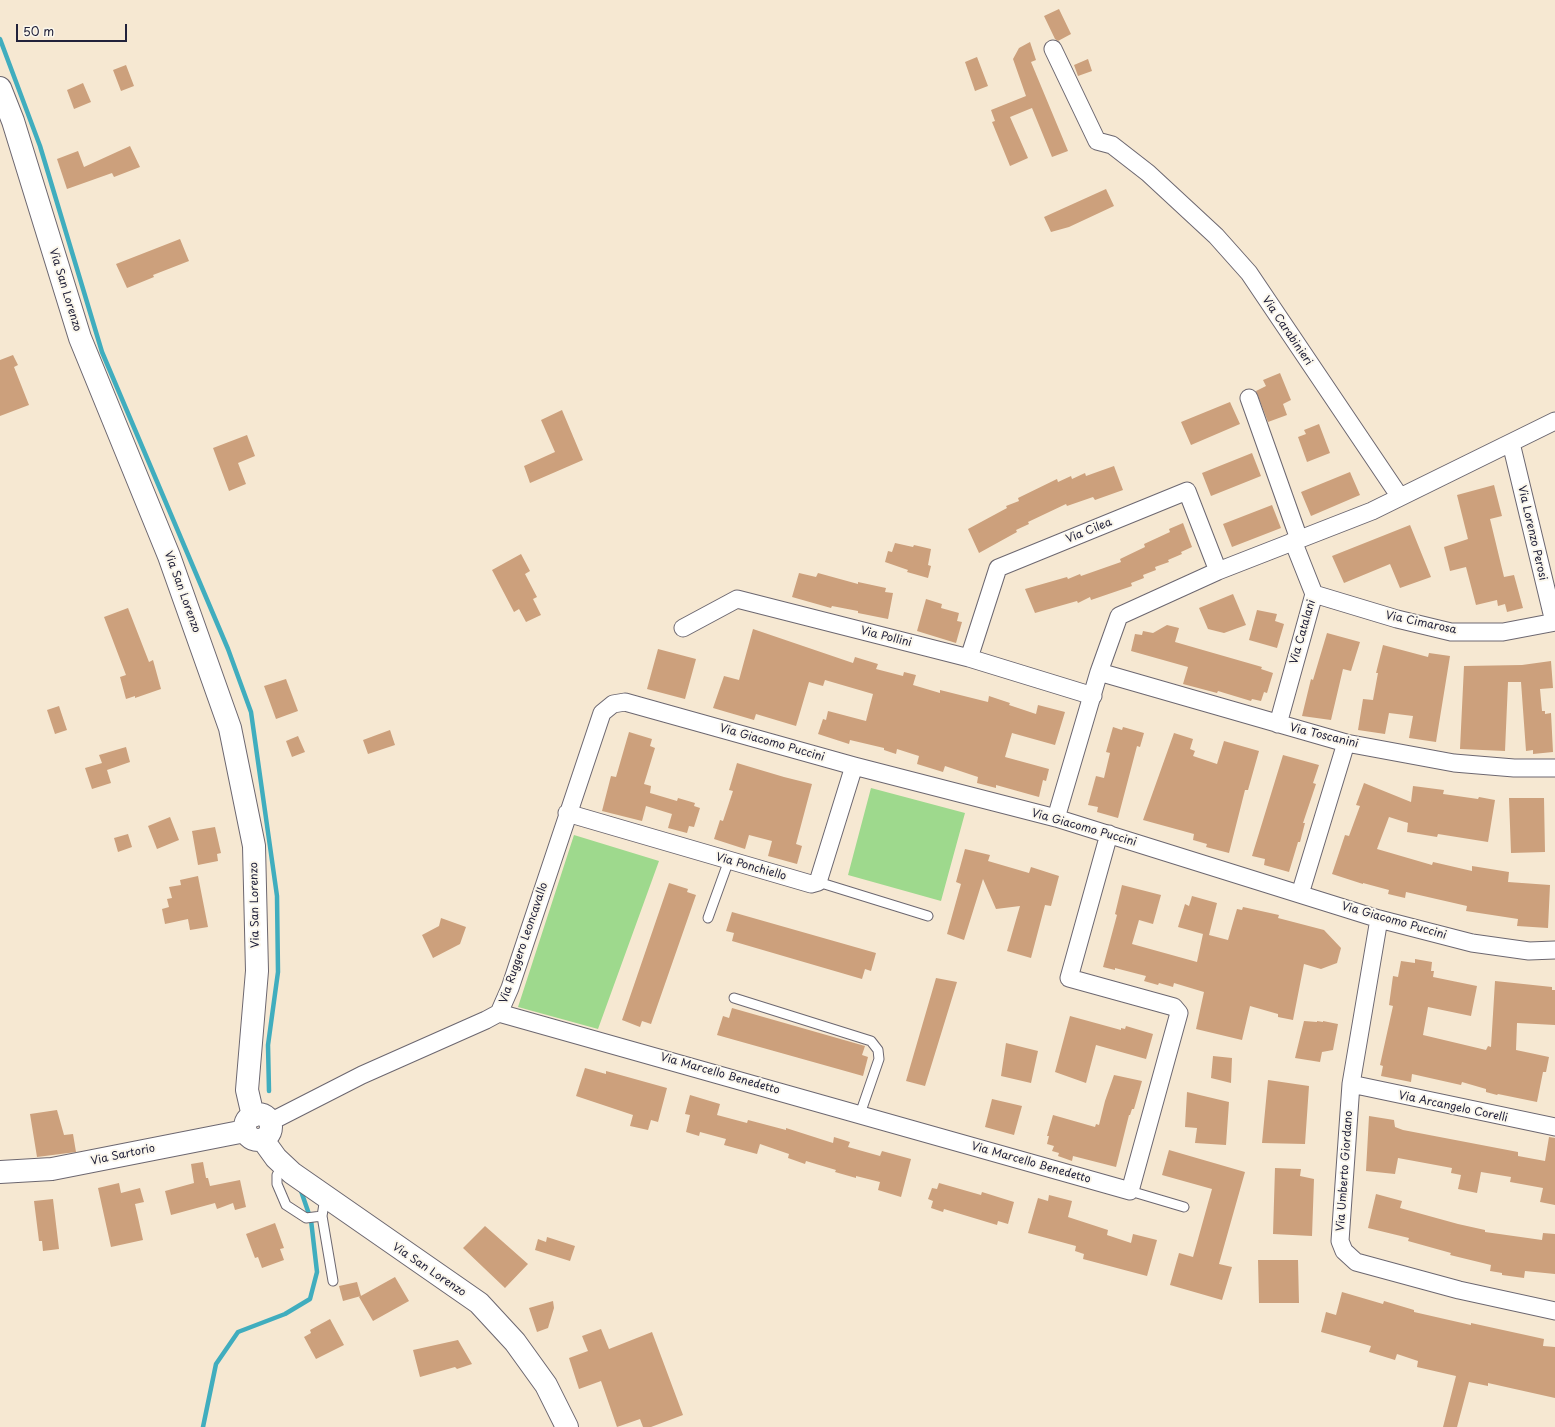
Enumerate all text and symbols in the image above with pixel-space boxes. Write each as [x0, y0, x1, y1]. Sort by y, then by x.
scale bar [18, 16, 129, 42]
text: 50 m [23, 22, 54, 40]
street label: Via San Lorenzo [46, 247, 84, 333]
street label: Via Carabinieri [1259, 294, 1315, 368]
street label: Via Lorenzo Perosi [1515, 484, 1549, 582]
street label: Via Cilea [1064, 516, 1114, 546]
street label: Via San Lorenzo [161, 549, 203, 635]
street label: Via Catalani [1287, 598, 1319, 666]
street label: Via Cimarosa [1384, 609, 1458, 637]
street label: Via Pollini [859, 624, 913, 650]
street label: Via Toscanini [1288, 721, 1360, 751]
street label: Via Giacomo Puccini [718, 722, 826, 764]
street label: Via Giacomo Puccini [1030, 807, 1138, 849]
street label: Via Ponchiello [714, 851, 788, 883]
street label: Via San Lorenzo [248, 862, 262, 948]
street label: Via Ruggero Leoncavallo [497, 881, 551, 1005]
street label: Via Giacomo Puccini [1340, 900, 1448, 942]
street label: Via Marcello Benedetto [659, 1051, 781, 1097]
street label: Via Arcangelo Corelli [1397, 1089, 1509, 1125]
street label: Via Umberto Giordano [1334, 1110, 1356, 1232]
street label: Via Marcello Benedetto [970, 1140, 1092, 1186]
street label: Via Sartorio [90, 1142, 156, 1168]
street label: Via San Lorenzo [390, 1240, 468, 1300]

